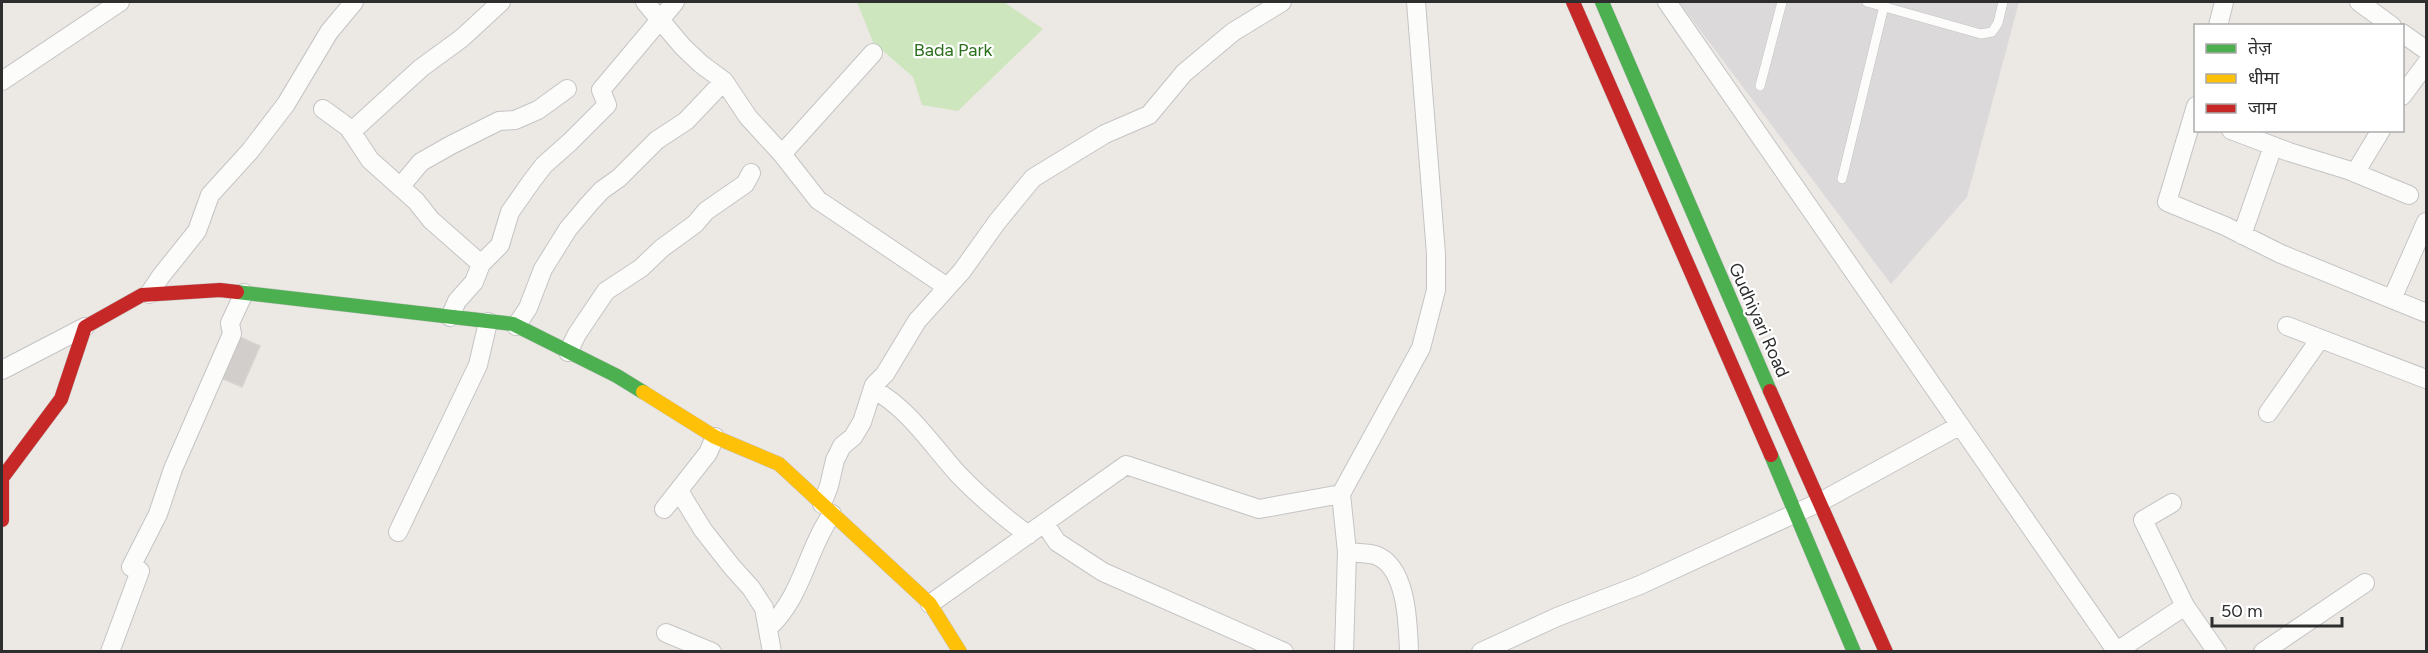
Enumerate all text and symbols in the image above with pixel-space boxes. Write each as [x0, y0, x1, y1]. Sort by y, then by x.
legend [2194, 24, 2404, 132]
text: तेज़ [2248, 37, 2272, 59]
park label: Bada Park [914, 39, 993, 61]
text: धीमा [2248, 67, 2279, 89]
text: जाम [2248, 97, 2278, 119]
street label: Gudhiyari Road [1724, 259, 1794, 381]
scale bar [2212, 590, 2342, 628]
text: 50 m [2221, 600, 2263, 622]

